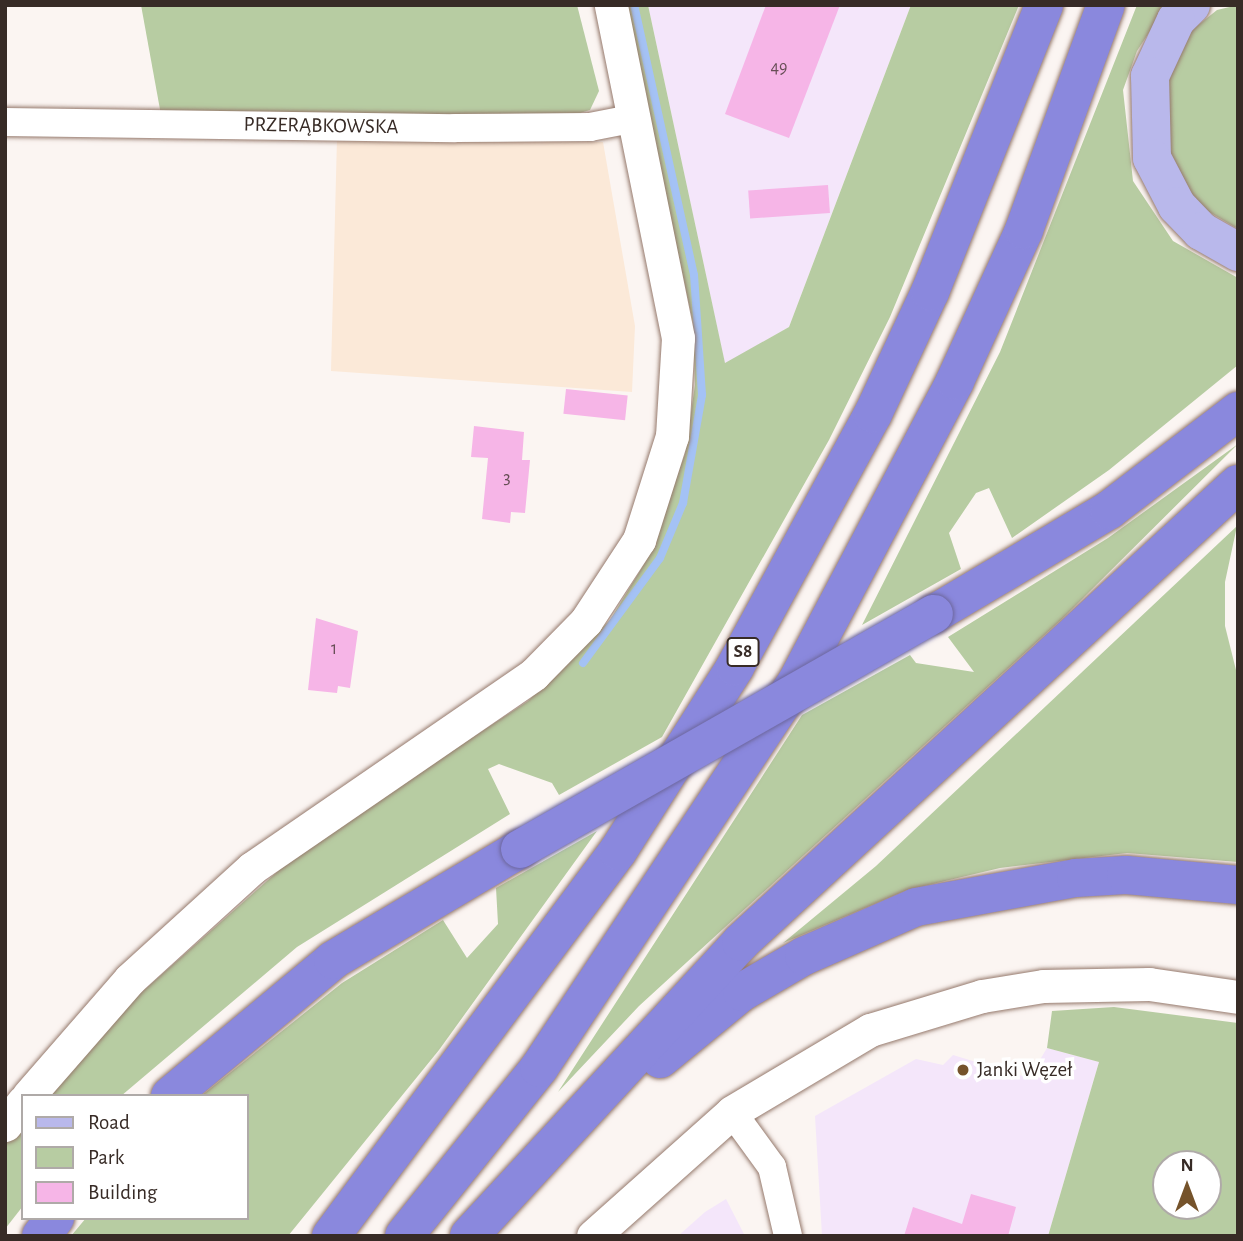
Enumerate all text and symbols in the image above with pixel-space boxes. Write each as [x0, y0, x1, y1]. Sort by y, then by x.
house number: 49 [770, 57, 788, 79]
street label: PRZERĄBKOWSKA [243, 112, 399, 140]
house number: 3 [503, 467, 511, 489]
road number: S8 [726, 636, 760, 667]
house number: 1 [331, 638, 337, 660]
place label: Janki Węzeł [977, 1057, 1073, 1083]
marker: Janki Węzeł [955, 1062, 971, 1078]
legend [21, 1094, 248, 1220]
text: Road [88, 1112, 130, 1133]
text: Park [88, 1147, 124, 1168]
north arrow [1152, 1150, 1222, 1220]
text: N [1180, 1156, 1194, 1175]
text: Building [88, 1182, 157, 1203]

